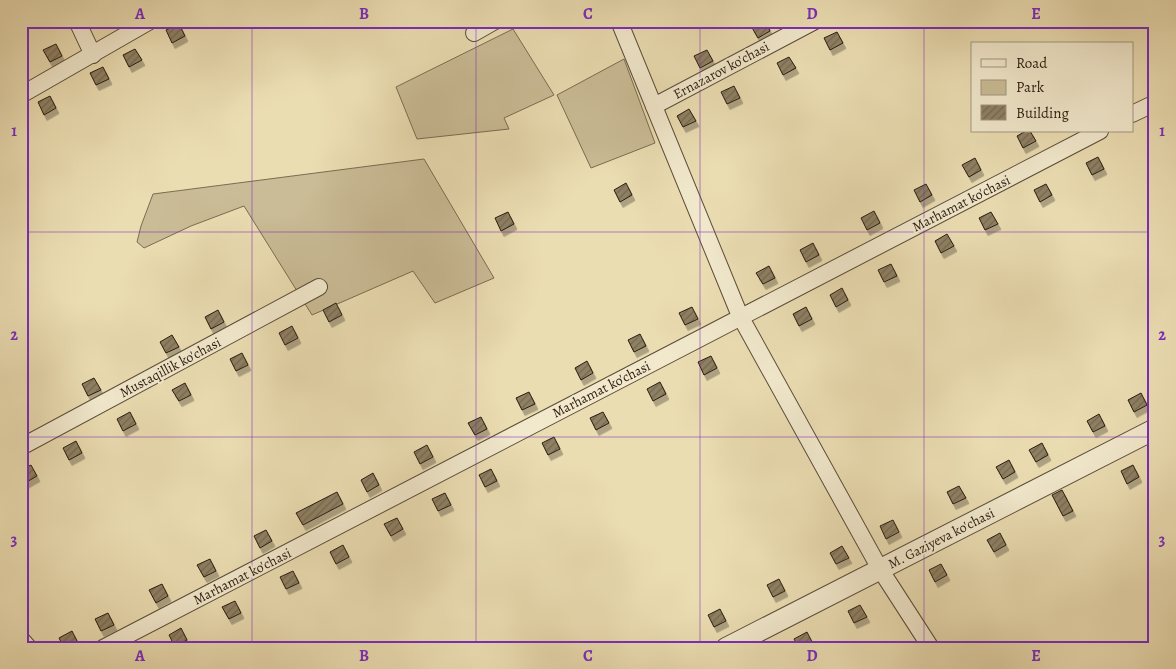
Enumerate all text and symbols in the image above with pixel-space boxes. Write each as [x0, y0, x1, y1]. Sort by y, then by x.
text: A [134, 3, 146, 25]
text: B [359, 3, 369, 25]
text: C [583, 3, 593, 25]
text: D [806, 3, 818, 25]
text: E [1031, 3, 1041, 25]
street label: Ernazarov ko'chasi [670, 37, 773, 104]
legend [971, 42, 1134, 132]
text: Road [1016, 53, 1048, 73]
text: Park [1016, 77, 1045, 97]
text: Building [1016, 103, 1069, 123]
text: 1 [11, 120, 17, 142]
text: 1 [1159, 120, 1165, 142]
street label: Marhamat ko'chasi [909, 170, 1014, 236]
text: 2 [10, 324, 18, 346]
text: 2 [1158, 324, 1166, 346]
street label: Mustaqillik ko'chasi [116, 333, 224, 402]
street label: Marhamat ko'chasi [549, 356, 654, 422]
street label: M. Gaziyeva ko'chasi [885, 503, 998, 573]
text: 3 [11, 529, 18, 551]
text: 3 [1159, 529, 1166, 551]
street label: Marhamat ko'chasi [190, 543, 295, 609]
text: A [134, 645, 146, 667]
text: B [359, 645, 369, 667]
text: C [583, 645, 593, 667]
text: D [806, 645, 818, 667]
text: E [1031, 645, 1041, 667]

